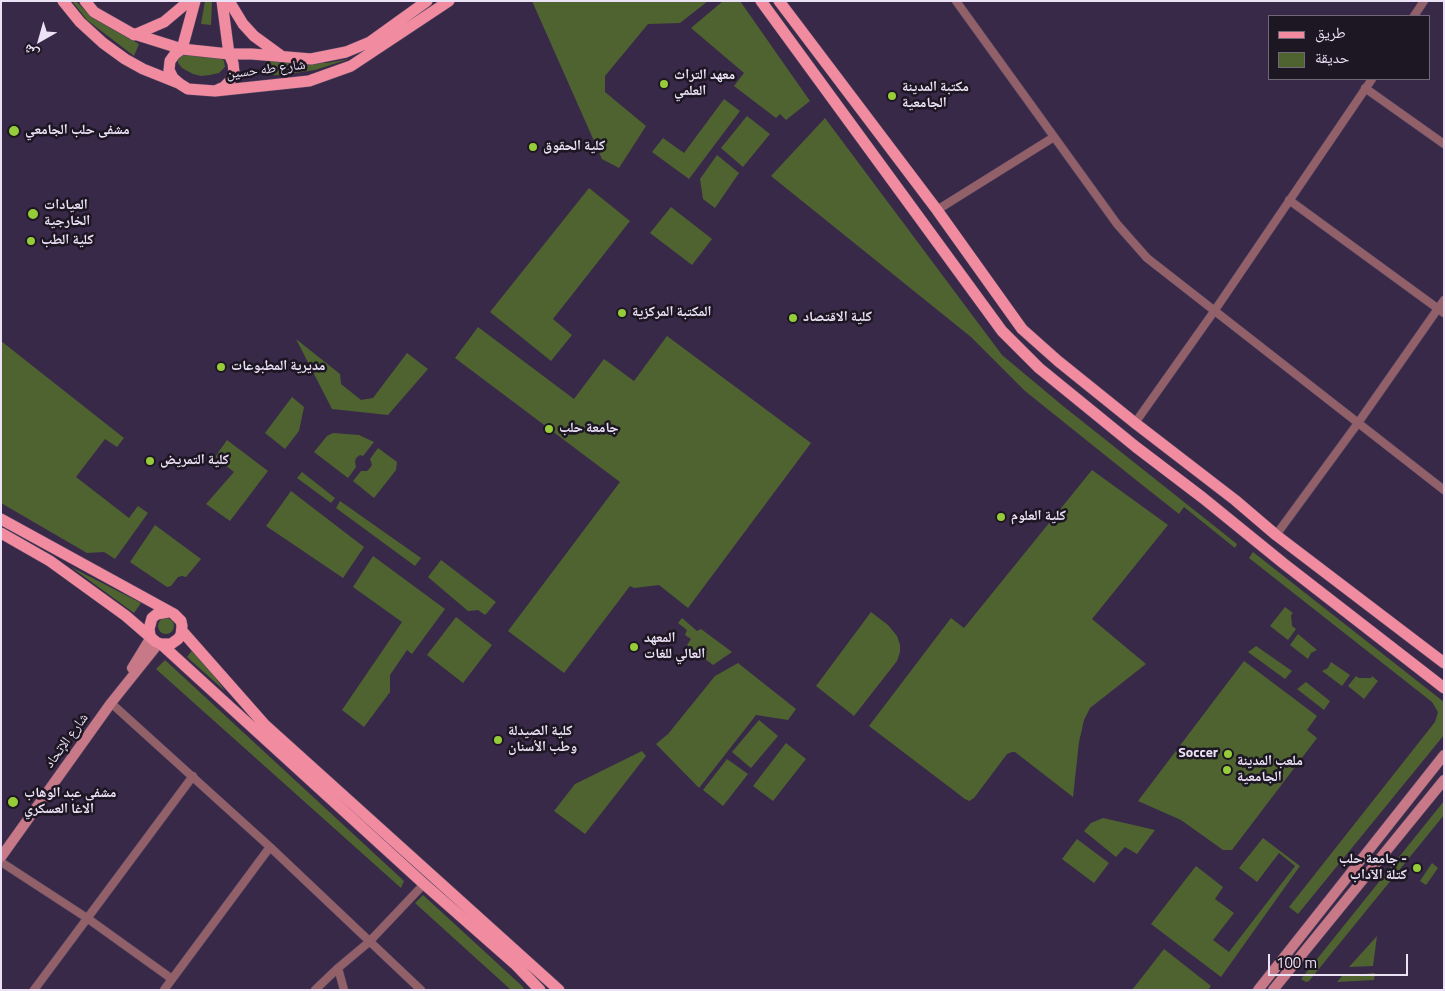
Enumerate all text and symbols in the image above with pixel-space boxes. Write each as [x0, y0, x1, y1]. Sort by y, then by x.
north arrow [15, 15, 65, 65]
legend [1268, 15, 1430, 80]
text: طريق [1315, 21, 1346, 44]
text: ش [18, 39, 43, 65]
text: حديقة [1315, 46, 1349, 69]
street label: شارع طه حسين [225, 57, 307, 83]
place label: معهد التراث العلمي [674, 68, 735, 100]
marker: معهد التراث العلمي [658, 78, 670, 90]
place label: مكتبة المدينة الجامعية [902, 80, 969, 112]
marker: مكتبة المدينة الجامعية [886, 90, 898, 102]
place label: مشفى حلب الجامعي [25, 123, 130, 139]
marker: مشفى حلب الجامعي [7, 124, 21, 138]
place label: كلية الحقوق [543, 139, 605, 155]
marker: كلية الحقوق [527, 141, 539, 153]
place label: العيادات الخارجية [44, 198, 90, 230]
marker: العيادات الخارجية [26, 207, 40, 221]
place label: كلية الطب [41, 233, 94, 249]
marker: كلية الطب [25, 235, 37, 247]
place label: المكتبة المركزية [632, 305, 711, 321]
marker: المكتبة المركزية [616, 307, 628, 319]
place label: كلية الاقتصاد [803, 310, 872, 326]
marker: كلية الاقتصاد [787, 312, 799, 324]
place label: مديرية المطبوعات [231, 359, 325, 375]
marker: مديرية المطبوعات [215, 361, 227, 373]
place label: جامعة حلب [559, 421, 619, 437]
marker: جامعة حلب [543, 423, 555, 435]
place label: كلية التمريض [160, 453, 229, 469]
marker: كلية التمريض [144, 455, 156, 467]
place label: كلية العلوم [1011, 509, 1066, 525]
marker: كلية العلوم [995, 511, 1007, 523]
place label: المعهد العالي للغات [644, 631, 705, 664]
marker: المعهد العالي للغات [628, 641, 640, 653]
street label: شارع الإتحاد [41, 710, 93, 772]
place label: كلية الصيدلة وطب الأسنان [508, 724, 577, 756]
marker: كلية الصيدلة وطب الأسنان [492, 734, 504, 746]
place label: Soccer [1178, 746, 1218, 762]
marker: Soccer [1222, 748, 1234, 760]
place label: ملعب المدينة الجامعية [1237, 754, 1303, 786]
marker: ملعب المدينة الجامعية [1221, 764, 1233, 776]
place label: مشفى عبد الوهاب الاغا العسكري [24, 786, 116, 819]
marker: مشفى عبد الوهاب الاغا العسكري [6, 795, 20, 809]
place label: جامعة حلب - كتلة الآداب [1339, 852, 1407, 884]
marker: جامعة حلب - كتلة الآداب [1411, 862, 1423, 874]
scale bar [1270, 944, 1410, 976]
text: 100 m [1276, 951, 1317, 974]

